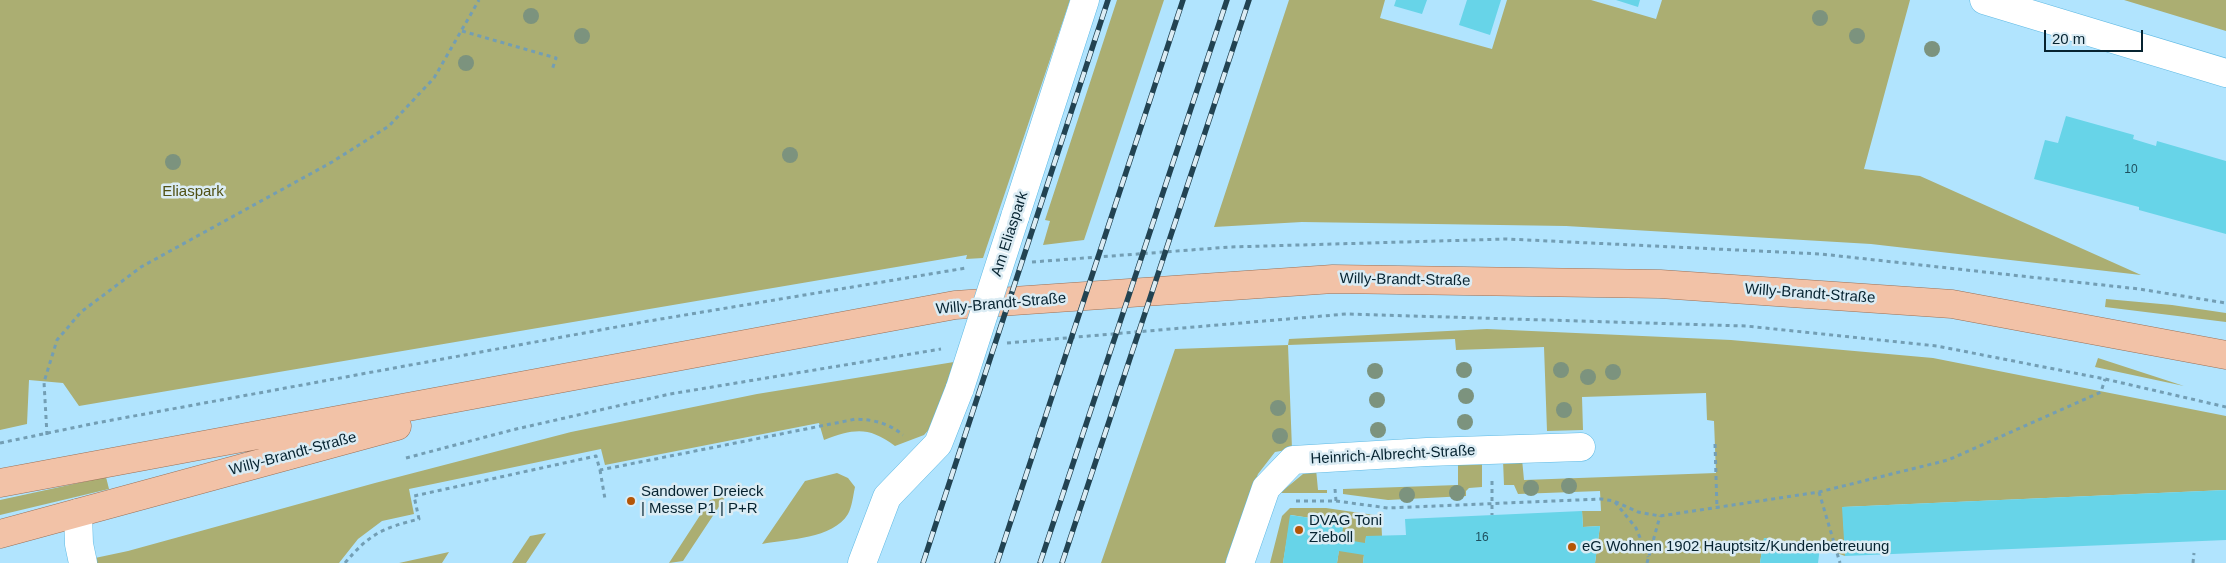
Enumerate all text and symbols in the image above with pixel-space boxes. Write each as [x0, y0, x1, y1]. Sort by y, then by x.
scale bar [2046, 20, 2145, 52]
text: 20 m [2052, 30, 2085, 47]
house number: 10 [2124, 163, 2138, 177]
park label: Eliaspark [162, 183, 224, 201]
street label: Am Eliaspark [988, 189, 1032, 279]
street label: Willy-Brandt-Straße [1339, 270, 1471, 290]
street label: Willy-Brandt-Straße [1744, 280, 1876, 308]
street label: Willy-Brandt-Straße [935, 289, 1067, 319]
street label: Willy-Brandt-Straße [227, 428, 359, 480]
street label: Heinrich-Albrecht-Straße [1310, 442, 1476, 468]
place label: Sandower Dreieck | Messe P1 | P+R [641, 483, 764, 518]
marker: Sandower Dreieck | Messe P1 | P+R [625, 495, 637, 507]
place label: DVAG Toni Zieboll [1309, 512, 1382, 547]
marker: DVAG Toni Zieboll [1293, 524, 1305, 536]
house number: 16 [1475, 531, 1489, 545]
place label: eG Wohnen 1902 Hauptsitz/Kundenbetreuung [1582, 538, 1889, 556]
marker: eG Wohnen 1902 Hauptsitz/Kundenbetreuung [1566, 541, 1578, 553]

